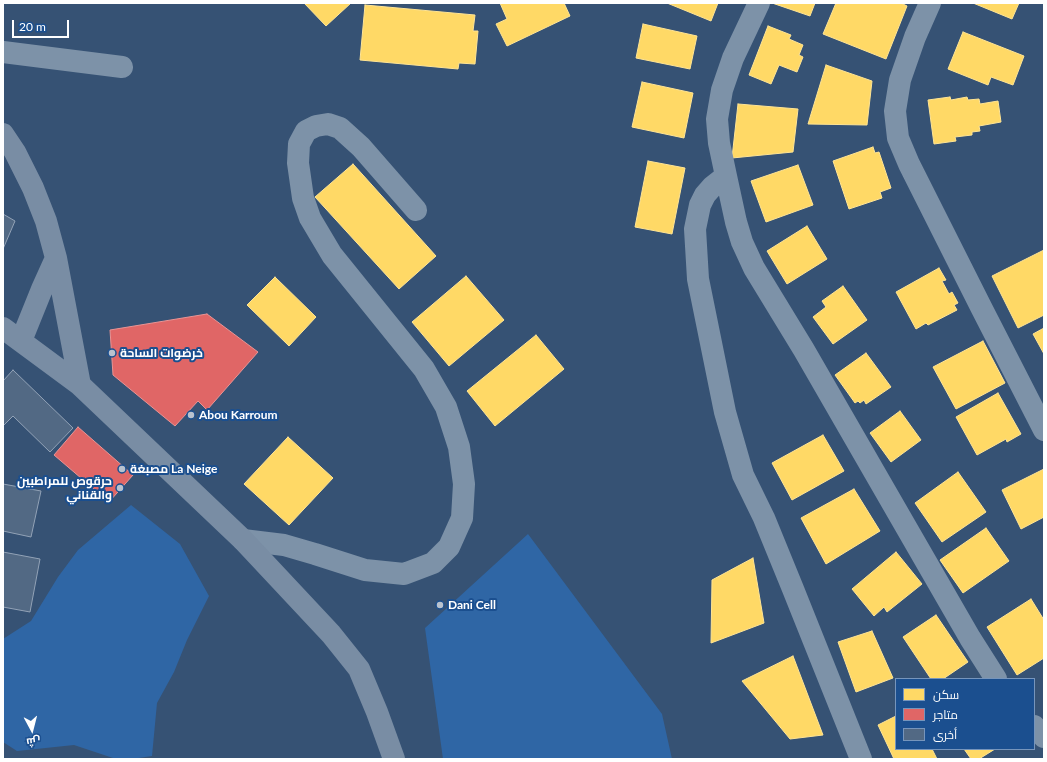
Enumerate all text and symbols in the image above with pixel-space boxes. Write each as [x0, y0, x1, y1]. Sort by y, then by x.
scale bar [14, 12, 71, 38]
text: 20 m [19, 19, 46, 34]
place label: خرضوات الساحة [120, 346, 203, 360]
marker: خرضوات الساحة [107, 348, 117, 358]
place label: Abou Karroum [199, 408, 277, 422]
marker: Abou Karroum [186, 410, 196, 420]
place label: مصبغة La Neige [130, 462, 217, 476]
marker: مصبغة La Neige [117, 464, 127, 474]
place label: حرقوص للمراطبين والقناني [17, 474, 112, 502]
marker: حرقوص للمراطبين والقناني [115, 483, 125, 493]
place label: Dani Cell [448, 598, 496, 612]
marker: Dani Cell [435, 600, 445, 610]
legend [895, 678, 1035, 750]
text: سكن [933, 687, 959, 702]
text: متاجر [933, 707, 958, 722]
north arrow [12, 710, 52, 750]
text: أخرى [933, 727, 957, 742]
text: ش [26, 735, 41, 750]

